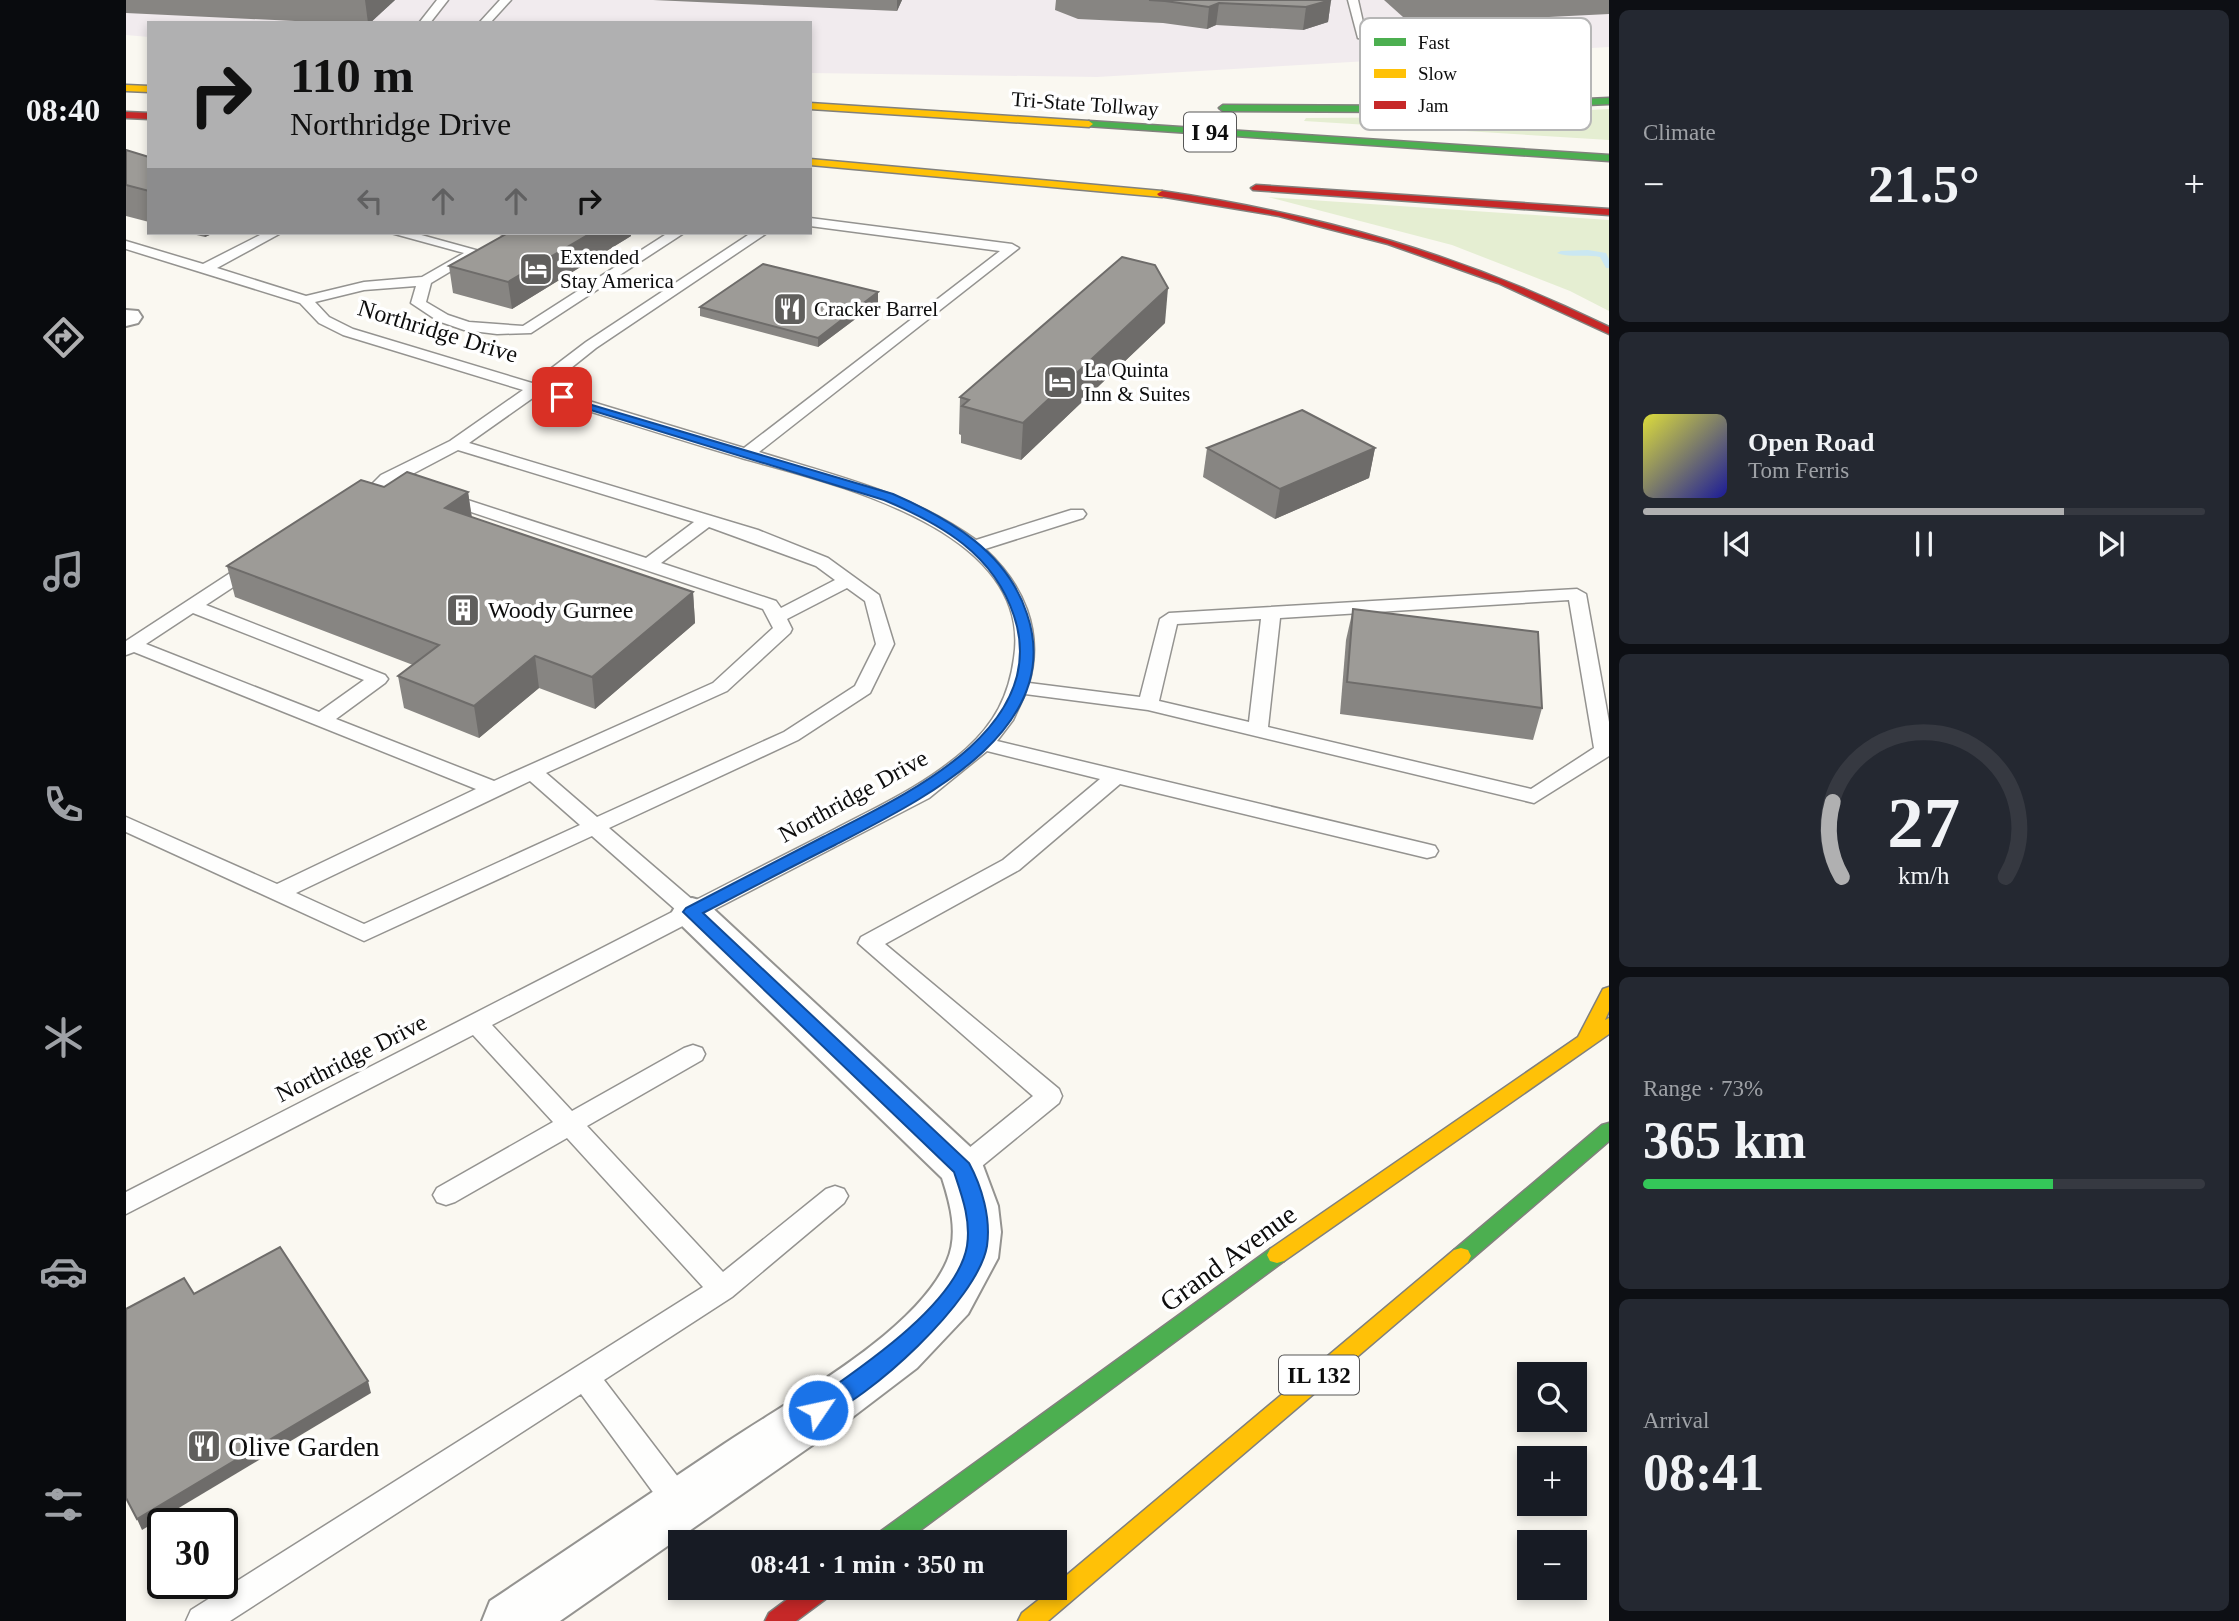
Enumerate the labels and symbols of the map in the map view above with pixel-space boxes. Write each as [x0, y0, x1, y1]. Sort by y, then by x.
legend [1360, 18, 1591, 130]
text: Fast [1418, 32, 1450, 53]
text: Slow [1418, 63, 1457, 84]
street label: Tri-State Tollway [1011, 87, 1160, 121]
text: Jam [1418, 95, 1449, 116]
road number: I 94 [1184, 113, 1236, 152]
place label: Extended Stay America [560, 245, 674, 293]
hotel icon: Extended Stay America [517, 250, 555, 288]
restaurant icon: Cracker Barrel [771, 290, 809, 328]
street label: Northridge Drive [355, 294, 521, 368]
place label: Cracker Barrel [814, 297, 938, 321]
place label: La Quinta Inn & Suites [1084, 358, 1190, 406]
hotel icon: La Quinta Inn & Suites [1041, 363, 1079, 401]
pin [532, 367, 592, 427]
building icon: Woody Gurnee [444, 591, 482, 629]
place label: Woody Gurnee [488, 597, 633, 623]
street label: Northridge Drive [774, 744, 932, 848]
street label: Northridge Drive [271, 1009, 431, 1107]
street label: Grand Avenue [1154, 1198, 1302, 1318]
road number: IL 132 [1279, 1356, 1359, 1394]
position arrow [781, 1373, 855, 1447]
restaurant icon: Olive Garden [185, 1427, 223, 1465]
place label: Olive Garden [228, 1431, 380, 1462]
speed limit sign: 30 [147, 1508, 238, 1599]

